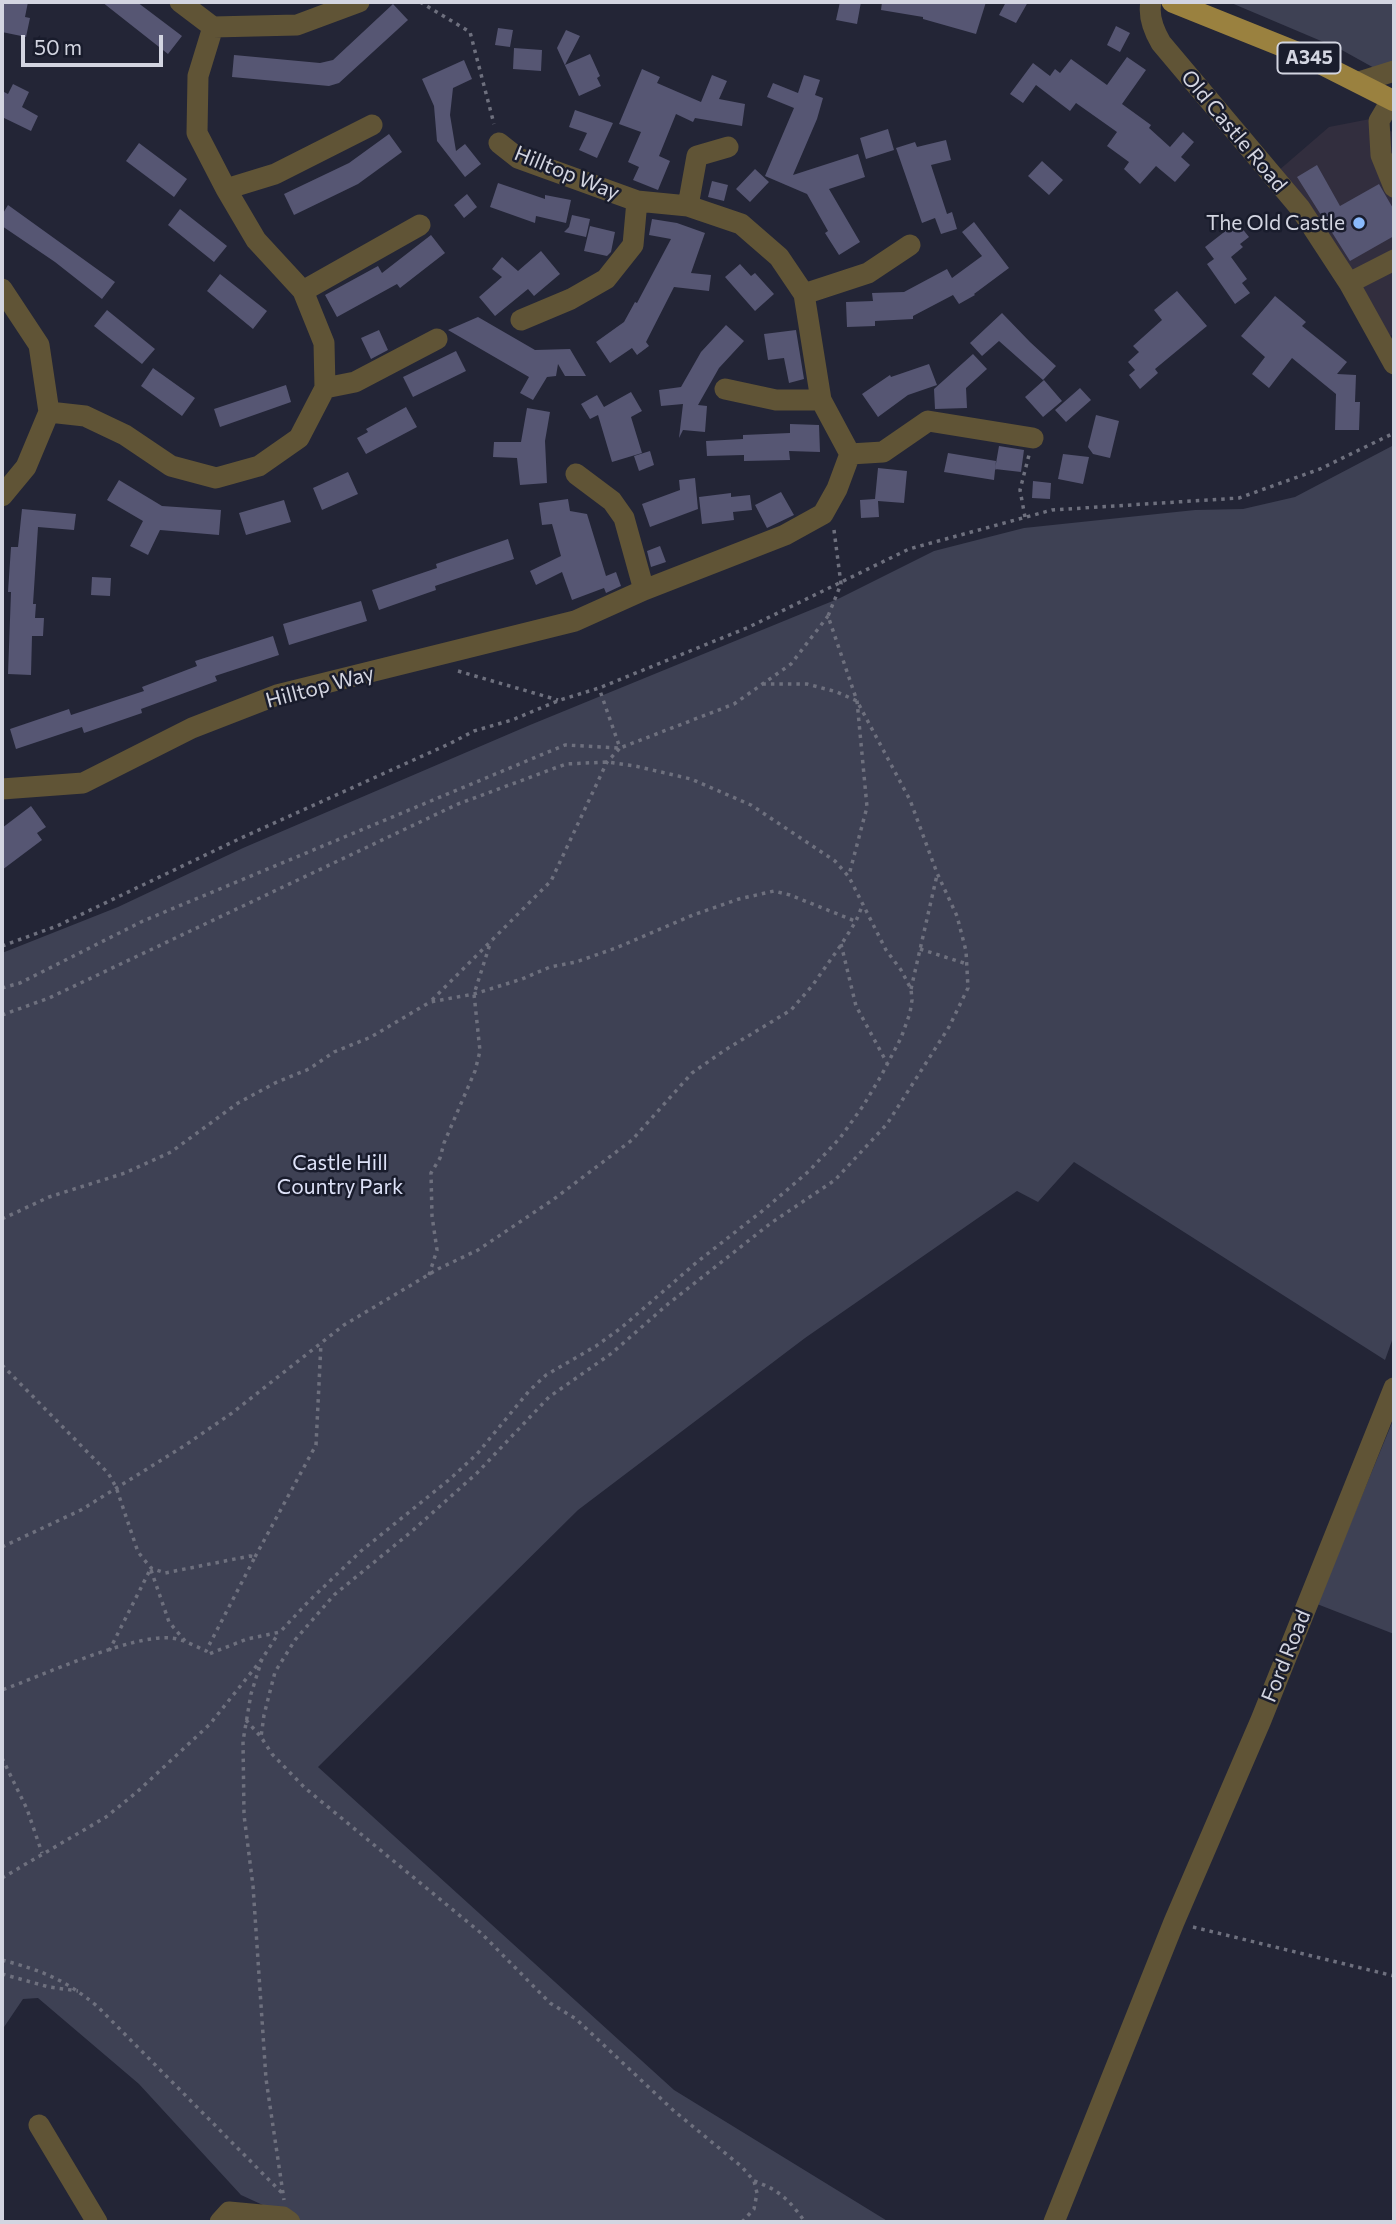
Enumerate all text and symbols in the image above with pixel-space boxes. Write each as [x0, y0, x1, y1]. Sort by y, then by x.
scale bar [24, 21, 166, 65]
text: 50 m [34, 34, 82, 59]
road number: A345 [1278, 43, 1340, 74]
street label: Old Castle Road [1176, 65, 1292, 197]
street label: Hilltop Way [511, 140, 623, 206]
place label: The Old Castle [1206, 210, 1345, 236]
marker: The Old Castle [1351, 215, 1367, 231]
street label: Hilltop Way [263, 660, 377, 714]
park label: Castle Hill Country Park [277, 1150, 403, 1200]
street label: Ford Road [1256, 1606, 1316, 1706]

